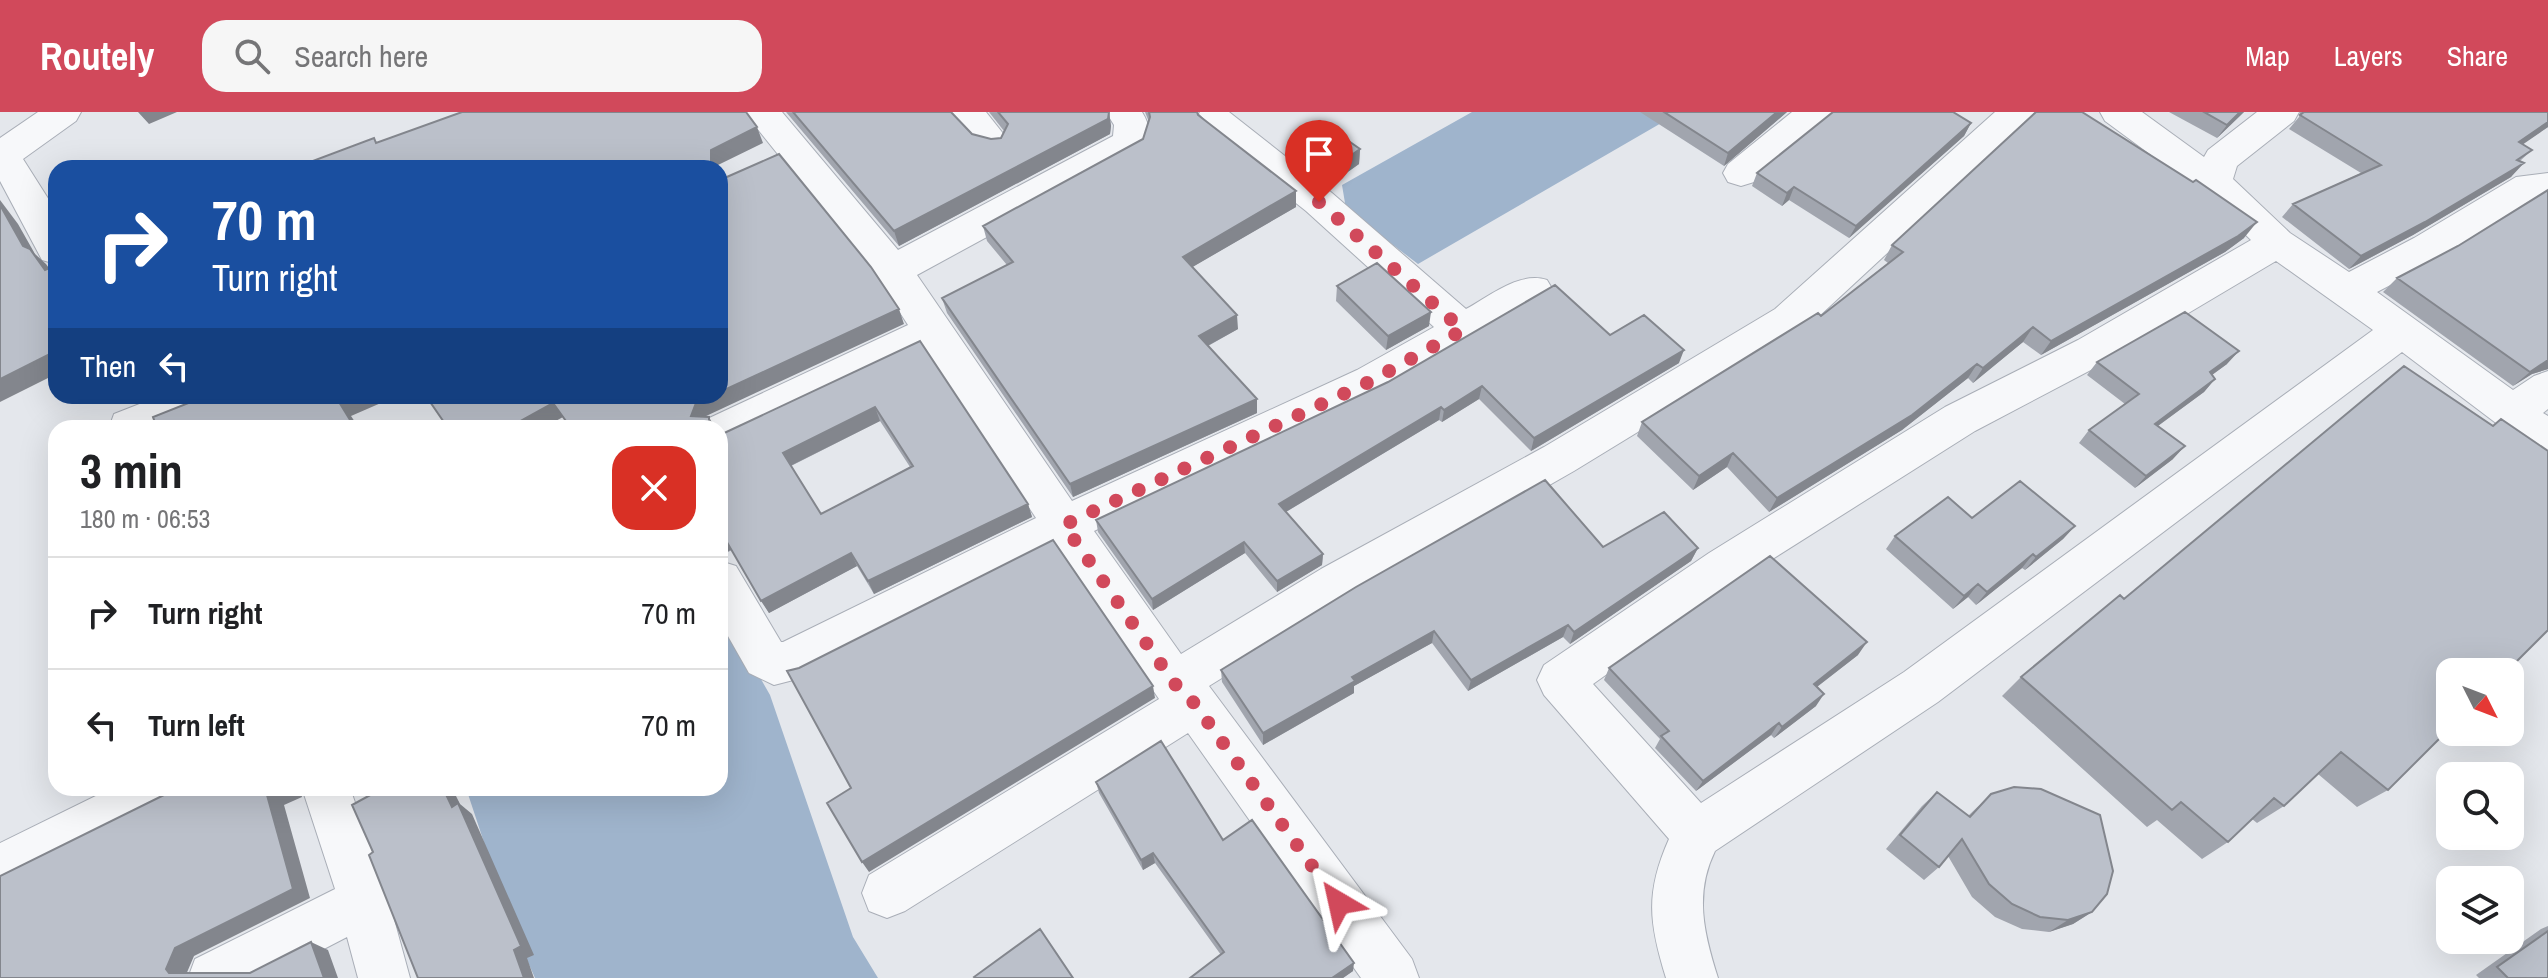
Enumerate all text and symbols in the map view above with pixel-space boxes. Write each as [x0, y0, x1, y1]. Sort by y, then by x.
search box [202, 20, 762, 92]
text: Routely [40, 31, 154, 82]
icon: search [230, 34, 274, 78]
text: Search here [294, 36, 428, 76]
text: Map [2245, 37, 2290, 75]
text: Layers [2334, 37, 2403, 75]
text: Share [2447, 37, 2508, 75]
pin [1285, 120, 1353, 202]
icon: arrive [1297, 132, 1341, 176]
text: 70 m [212, 182, 317, 257]
icon: right [80, 192, 184, 296]
text: Turn right [212, 254, 337, 302]
icon: left [152, 344, 196, 388]
text: Then [80, 346, 136, 386]
text: 3 min [80, 438, 183, 503]
button: close [612, 446, 696, 530]
text: 180 m · 06:53 [80, 501, 210, 536]
icon: right [80, 591, 124, 635]
text: Turn right [148, 593, 262, 633]
text: 70 m [641, 593, 696, 633]
north arrow [2436, 658, 2524, 746]
map controls [2436, 658, 2524, 954]
icon: left [80, 703, 124, 747]
text: Turn left [148, 705, 245, 745]
text: 70 m [641, 705, 696, 745]
button: search [2436, 762, 2524, 850]
position arrow [1297, 861, 1381, 945]
button: layers [2436, 866, 2524, 954]

